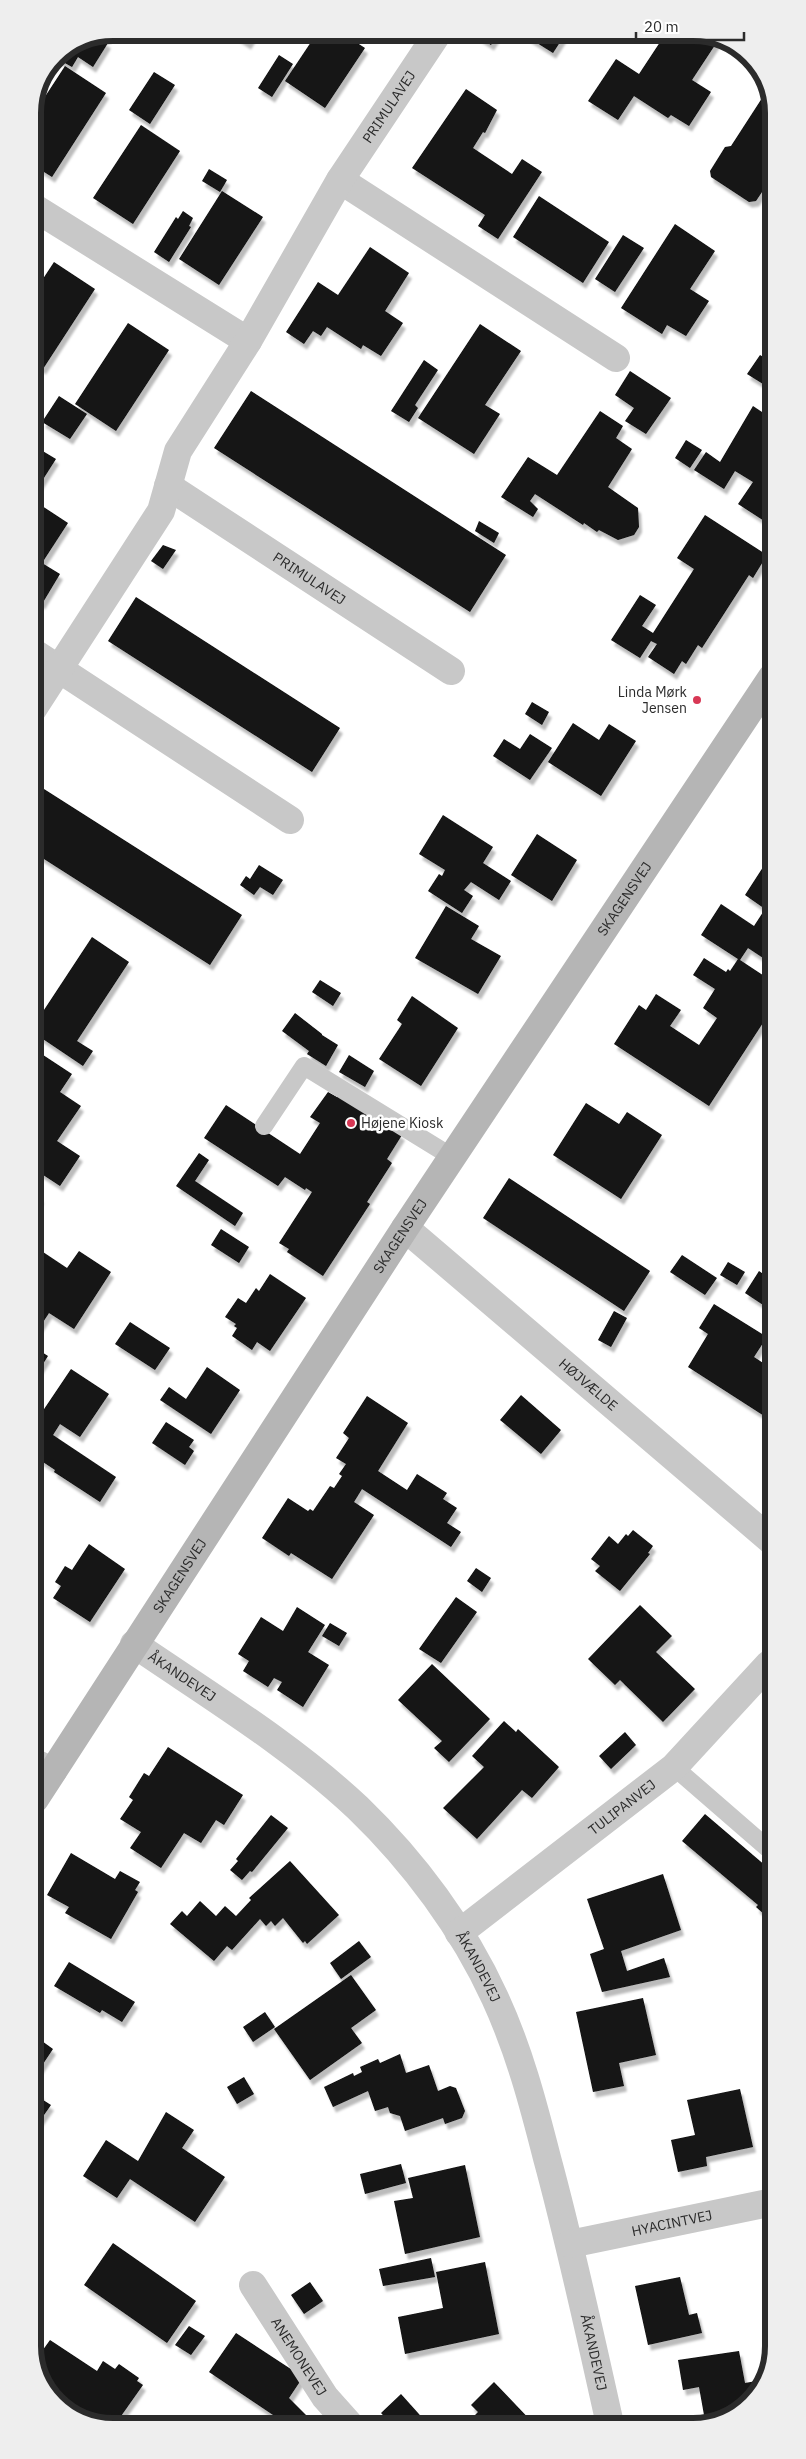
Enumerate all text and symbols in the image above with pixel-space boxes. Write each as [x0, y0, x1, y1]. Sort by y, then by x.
scale bar [636, 10, 744, 42]
text: 20 m [644, 17, 679, 36]
street label: PRIMULAVEJ [358, 67, 419, 146]
street label: PRIMULAVEJ [270, 548, 349, 609]
place label: Linda Mørk Jensen [618, 683, 688, 717]
marker: Linda Mørk Jensen [691, 694, 703, 706]
street label: SKAGENSVEJ [593, 858, 655, 939]
place label: Højene Kiosk [361, 1114, 444, 1132]
marker: Højene Kiosk [345, 1117, 357, 1129]
street label: SKAGENSVEJ [369, 1195, 431, 1277]
street label: HØJVÆLDE [555, 1354, 621, 1415]
street label: SKAGENSVEJ [149, 1535, 210, 1616]
street label: ÅKANDEVEJ [145, 1646, 219, 1705]
street label: TULIPANVEJ [585, 1775, 659, 1839]
street label: ÅKANDEVEJ [452, 1927, 505, 2005]
street label: HYACINTVEJ [630, 2206, 714, 2240]
street label: ÅKANDEVEJ [577, 2312, 611, 2392]
street label: ANEMONEVEJ [267, 2314, 331, 2399]

